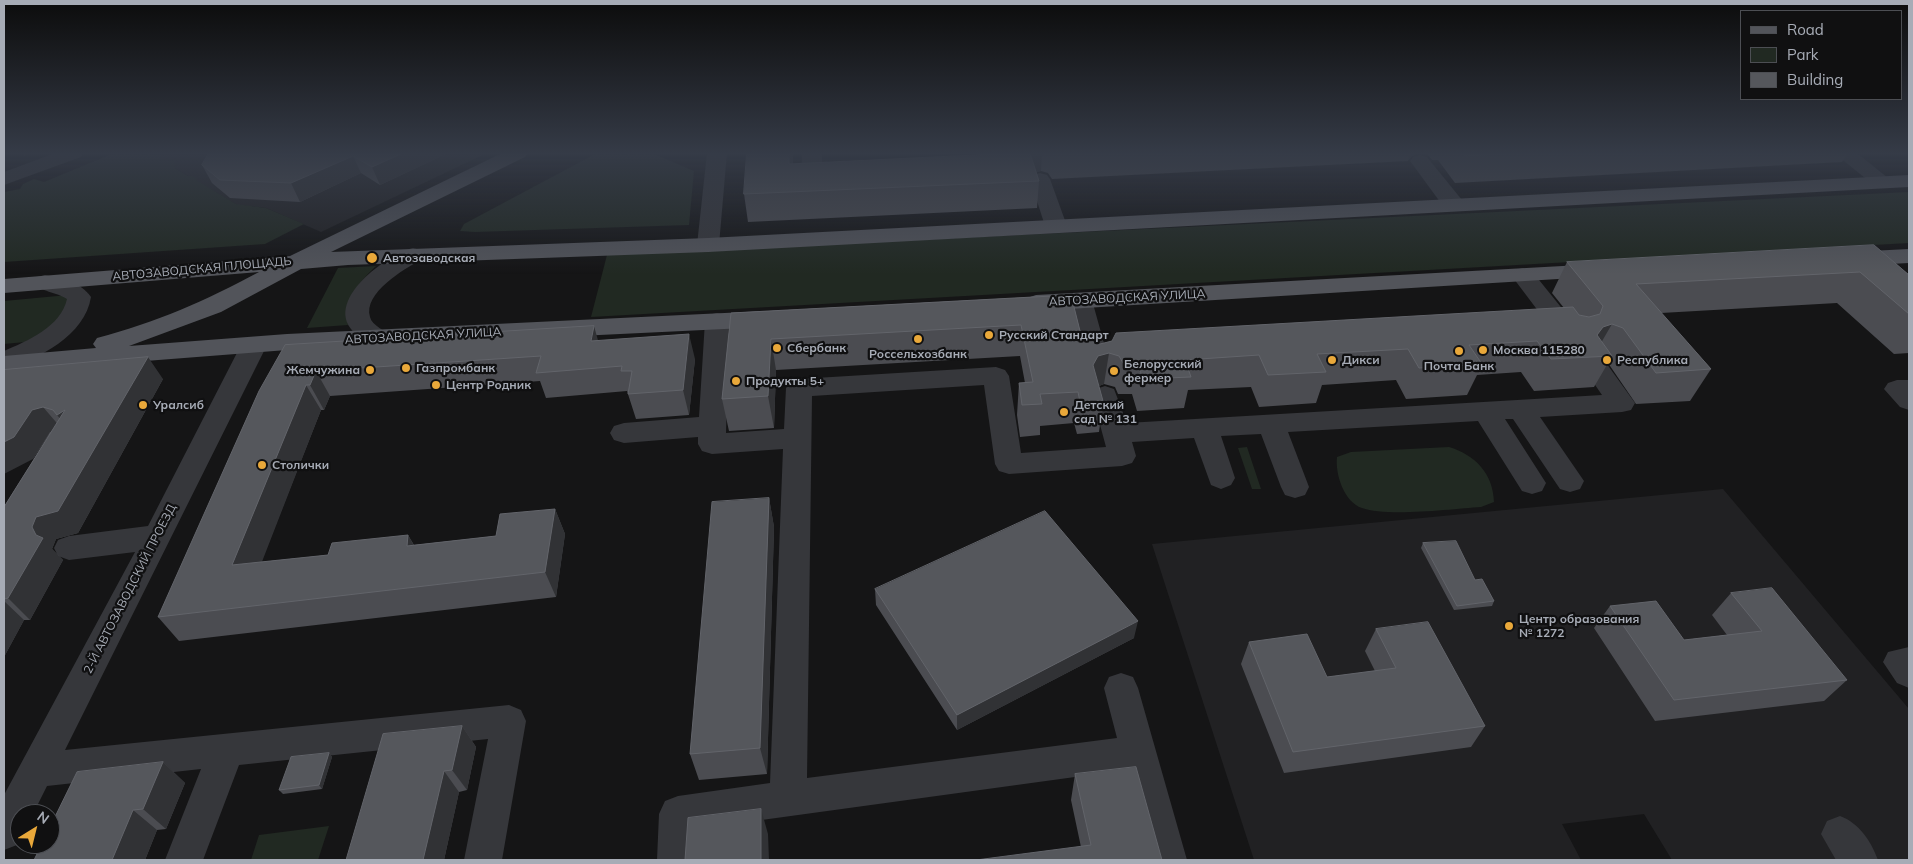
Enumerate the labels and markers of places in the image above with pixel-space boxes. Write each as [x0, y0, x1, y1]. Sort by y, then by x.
marker: Автозаводская [365, 251, 379, 265]
place label: Автозаводская [383, 251, 475, 265]
place label: Русский Стандарт [999, 328, 1109, 342]
marker: Русский Стандарт [983, 329, 995, 341]
marker: Россельхозбанк [912, 333, 924, 345]
place label: Сбербанк [787, 341, 846, 355]
marker: Сбербанк [771, 342, 783, 354]
place label: Москва 115280 [1493, 343, 1585, 357]
marker: Москва 115280 [1477, 344, 1489, 356]
marker: Почта Банк [1453, 345, 1465, 357]
place label: Россельхозбанк [869, 347, 967, 361]
place label: Дикси [1342, 353, 1380, 367]
place label: Республика [1617, 353, 1688, 367]
marker: Дикси [1326, 354, 1338, 366]
marker: Республика [1601, 354, 1613, 366]
place label: Белорусский фермер [1124, 357, 1202, 385]
place label: Почта Банк [1424, 359, 1494, 373]
place label: Газпромбанк [416, 361, 495, 375]
marker: Газпромбанк [400, 362, 412, 374]
place label: Жемчужина [286, 363, 360, 377]
marker: Жемчужина [364, 364, 376, 376]
marker: Белорусский фермер [1108, 365, 1120, 377]
place label: Продукты 5+ [746, 374, 824, 388]
marker: Продукты 5+ [730, 375, 742, 387]
place label: Центр Родник [446, 378, 531, 392]
marker: Центр Родник [430, 379, 442, 391]
place label: Уралсиб [153, 398, 204, 412]
place label: Детский сад № 131 [1074, 398, 1137, 426]
marker: Уралсиб [137, 399, 149, 411]
marker: Детский сад № 131 [1058, 406, 1070, 418]
place label: Столички [272, 458, 329, 472]
marker: Столички [256, 459, 268, 471]
place label: Центр образования № 1272 [1519, 612, 1639, 640]
marker: Центр образования № 1272 [1503, 620, 1515, 632]

